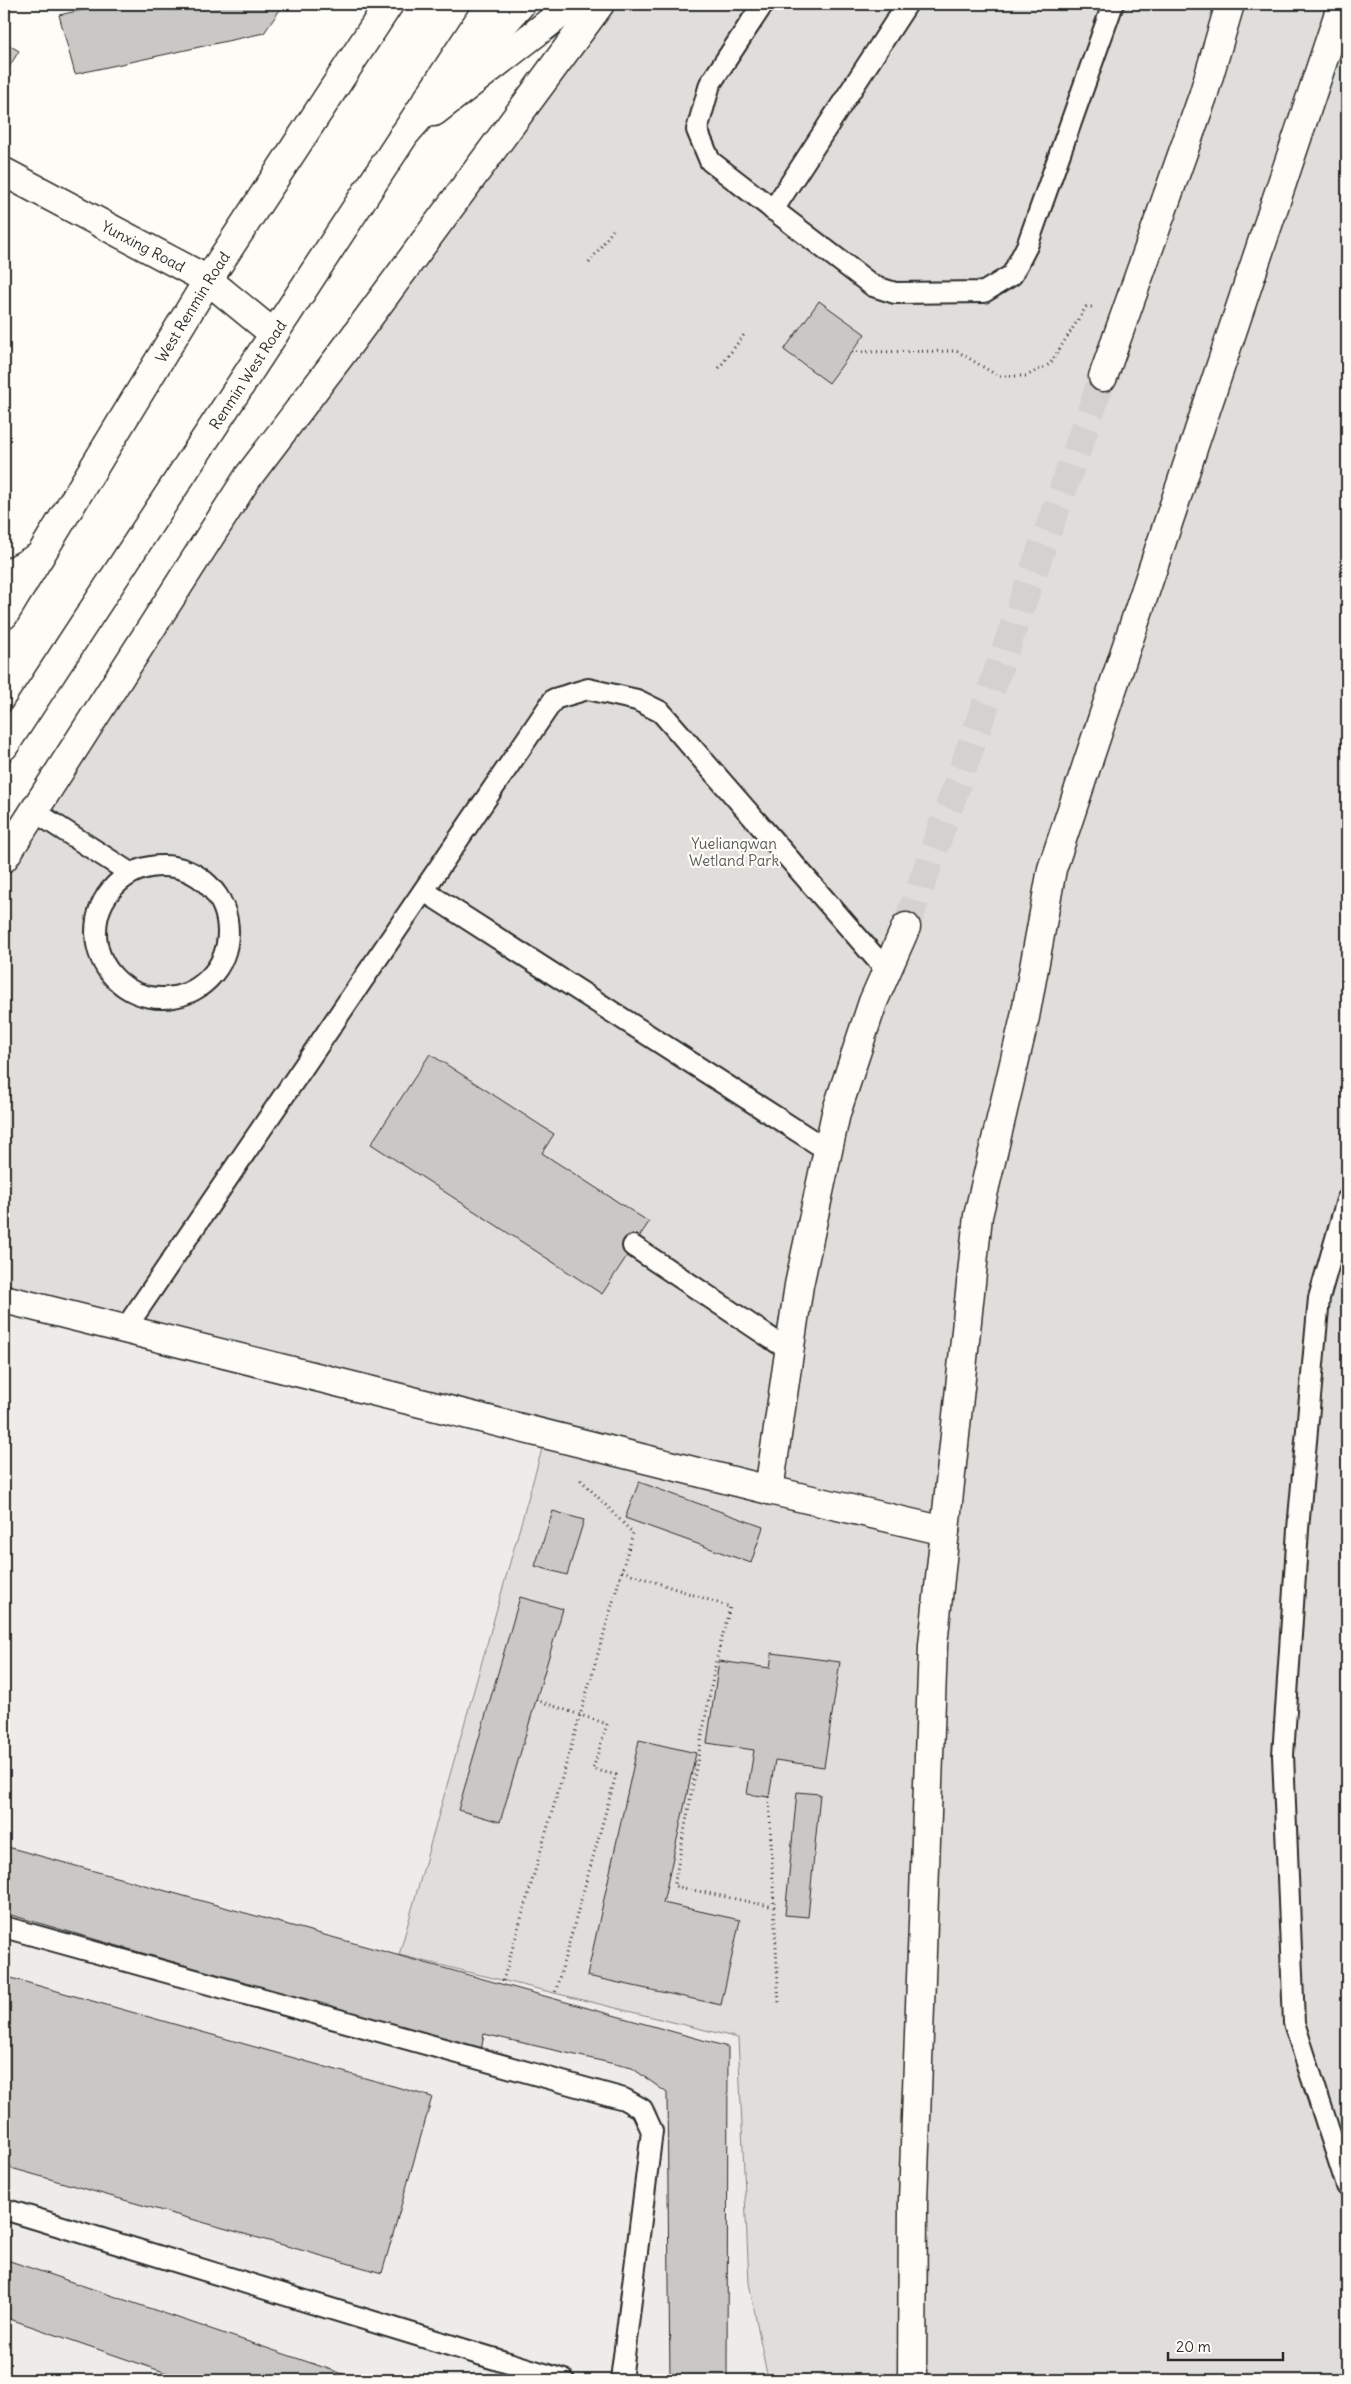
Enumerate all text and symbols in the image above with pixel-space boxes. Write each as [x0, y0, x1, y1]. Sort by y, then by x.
street label: Yunxing Road [99, 216, 189, 276]
street label: West Renmin Road [151, 248, 234, 366]
street label: Renmin West Road [205, 316, 290, 433]
park label: Yueliangwan Wetland Park [689, 834, 779, 870]
scale bar [1168, 2329, 1284, 2361]
text: 20 m [1176, 2337, 1211, 2356]

